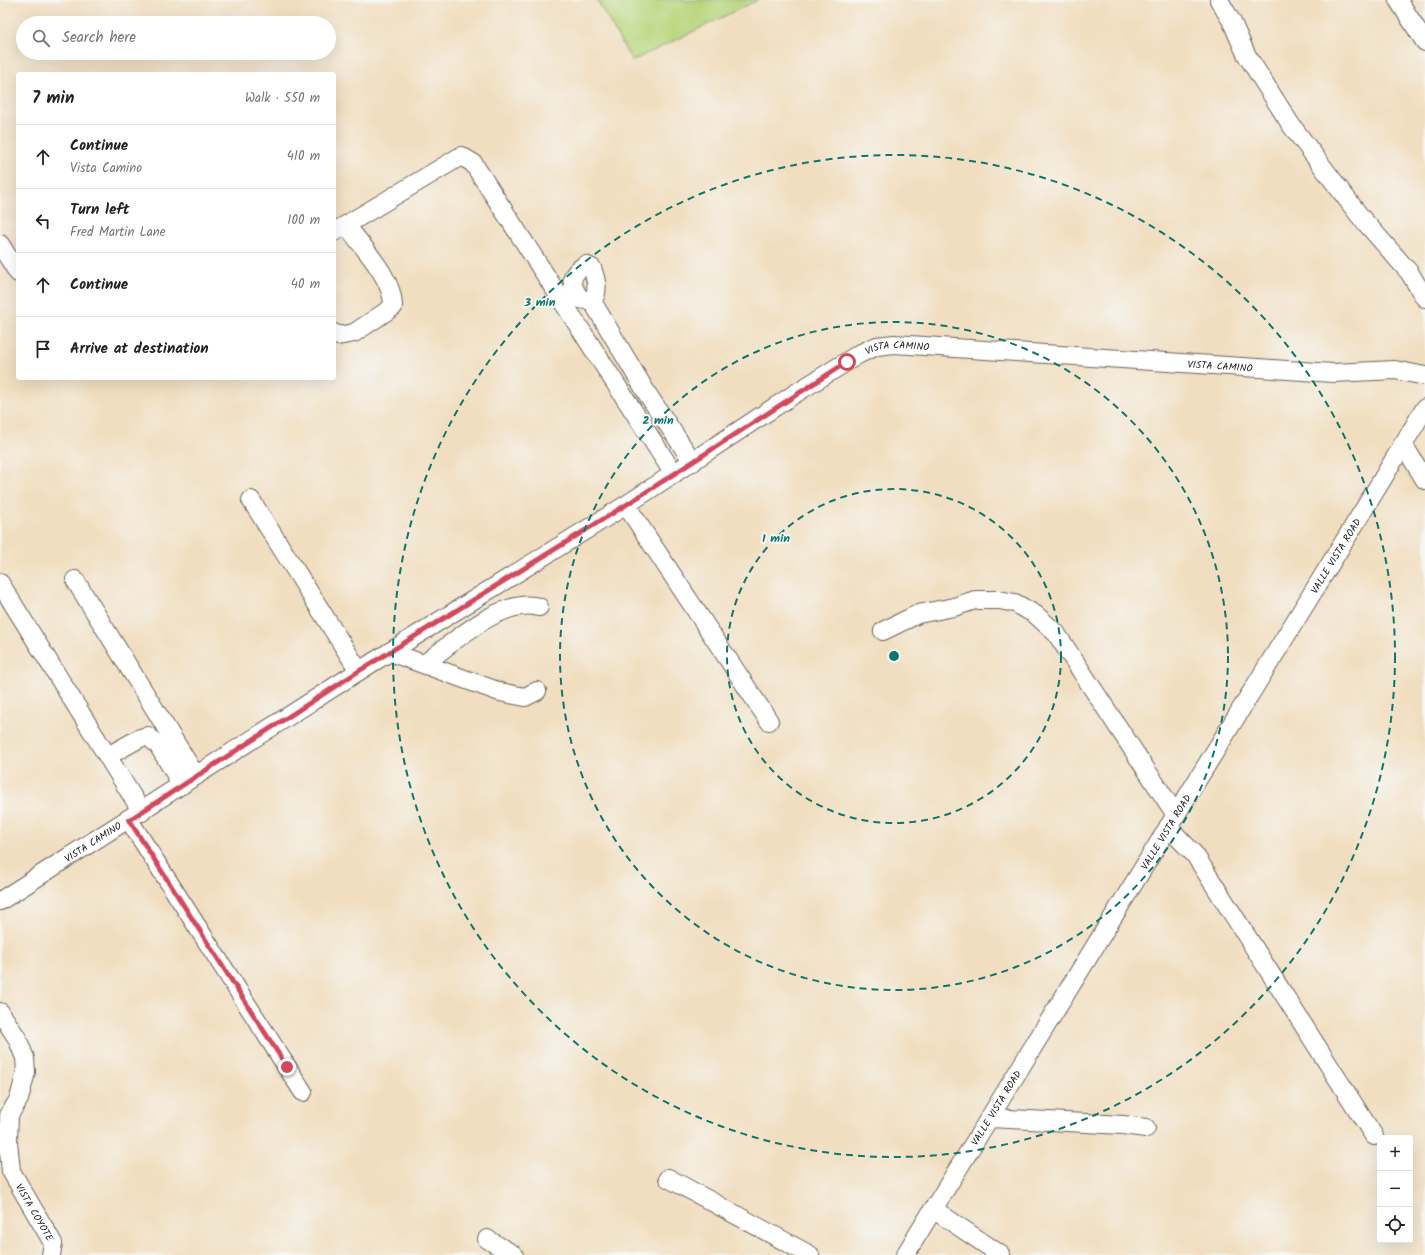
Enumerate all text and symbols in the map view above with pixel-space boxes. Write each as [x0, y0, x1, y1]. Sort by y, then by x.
search box [16, 16, 336, 60]
text: Search here [62, 26, 136, 50]
icon: search [30, 27, 52, 49]
text: 7 min [32, 85, 74, 112]
text: Walk · 550 m [245, 88, 320, 109]
text: Continue [70, 134, 128, 158]
icon: ahead [32, 146, 54, 168]
text: 410 m [287, 146, 320, 167]
text: Vista Camino [70, 158, 142, 179]
text: Turn left [70, 198, 130, 222]
icon: left [32, 210, 54, 232]
text: 100 m [287, 210, 320, 231]
text: Fred Martin Lane [70, 222, 166, 243]
text: Continue [70, 273, 128, 297]
icon: ahead [32, 274, 54, 296]
text: 40 m [291, 274, 320, 295]
text: 3 min [524, 293, 556, 312]
text: Arrive at destination [70, 337, 209, 361]
street label: VISTA CAMINO [863, 337, 930, 359]
icon: arrive [32, 338, 54, 360]
route start [838, 353, 856, 371]
street label: VISTA CAMINO [1187, 356, 1253, 377]
text: 2 min [642, 411, 674, 430]
street label: VALLE VISTA ROAD [1307, 515, 1366, 597]
text: 1 min [762, 529, 790, 548]
centre of rings [887, 649, 901, 663]
street label: VALLE VISTA ROAD [1137, 791, 1196, 873]
street label: VISTA CAMINO [61, 818, 125, 867]
route end [278, 1058, 296, 1076]
street label: VALLE VISTA ROAD [967, 1067, 1026, 1149]
map controls [1377, 1135, 1413, 1243]
button: + [1377, 1135, 1413, 1171]
button: − [1377, 1171, 1413, 1207]
street label: VISTA COYOTE [11, 1181, 58, 1245]
button: locate [1377, 1207, 1413, 1243]

